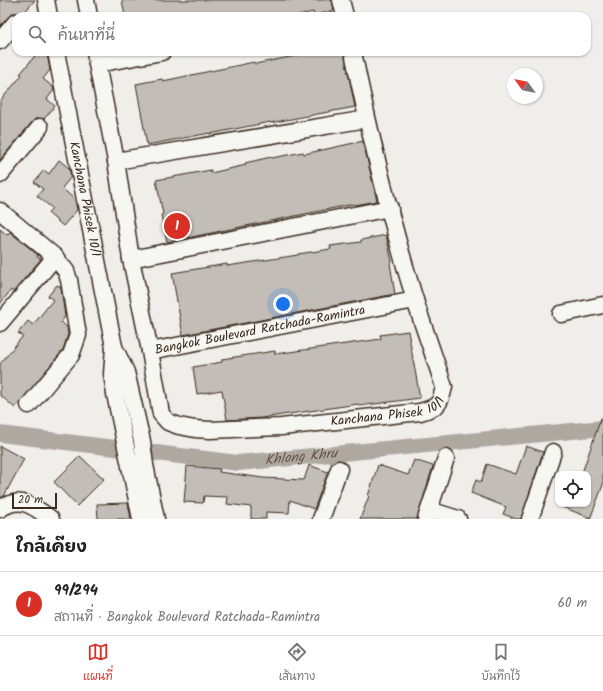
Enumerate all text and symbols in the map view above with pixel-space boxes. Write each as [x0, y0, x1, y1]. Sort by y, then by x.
search box [12, 12, 591, 56]
icon: search [26, 23, 48, 45]
text: ค้นหาที่นี่ [58, 24, 115, 48]
north arrow [507, 68, 543, 104]
street label: Kanchana Phisek 10/1 [63, 140, 107, 259]
pin: 1 [164, 211, 190, 241]
your location [273, 294, 293, 314]
street label: Bangkok Boulevard Ratchada-Ramintra [153, 299, 367, 360]
street label: Kanchana Phisek 10/1 [329, 393, 451, 432]
water label: Khlong Khru [264, 442, 340, 471]
map controls [555, 471, 591, 507]
button: locate [555, 471, 591, 507]
scale bar [12, 491, 57, 510]
text: 20 m [18, 491, 43, 509]
text: ใกล้เคียง [16, 534, 87, 561]
text: 99/294 [54, 579, 98, 603]
text: 1 [27, 593, 31, 614]
text: 60 m [558, 593, 587, 614]
text: สถานที่ · Bangkok Boulevard Ratchada-Ramintra [54, 607, 320, 628]
tab: แผนที่ [83, 641, 113, 686]
tab: เส้นทาง [279, 641, 315, 686]
tab: บันทึกไว้ [481, 641, 520, 686]

